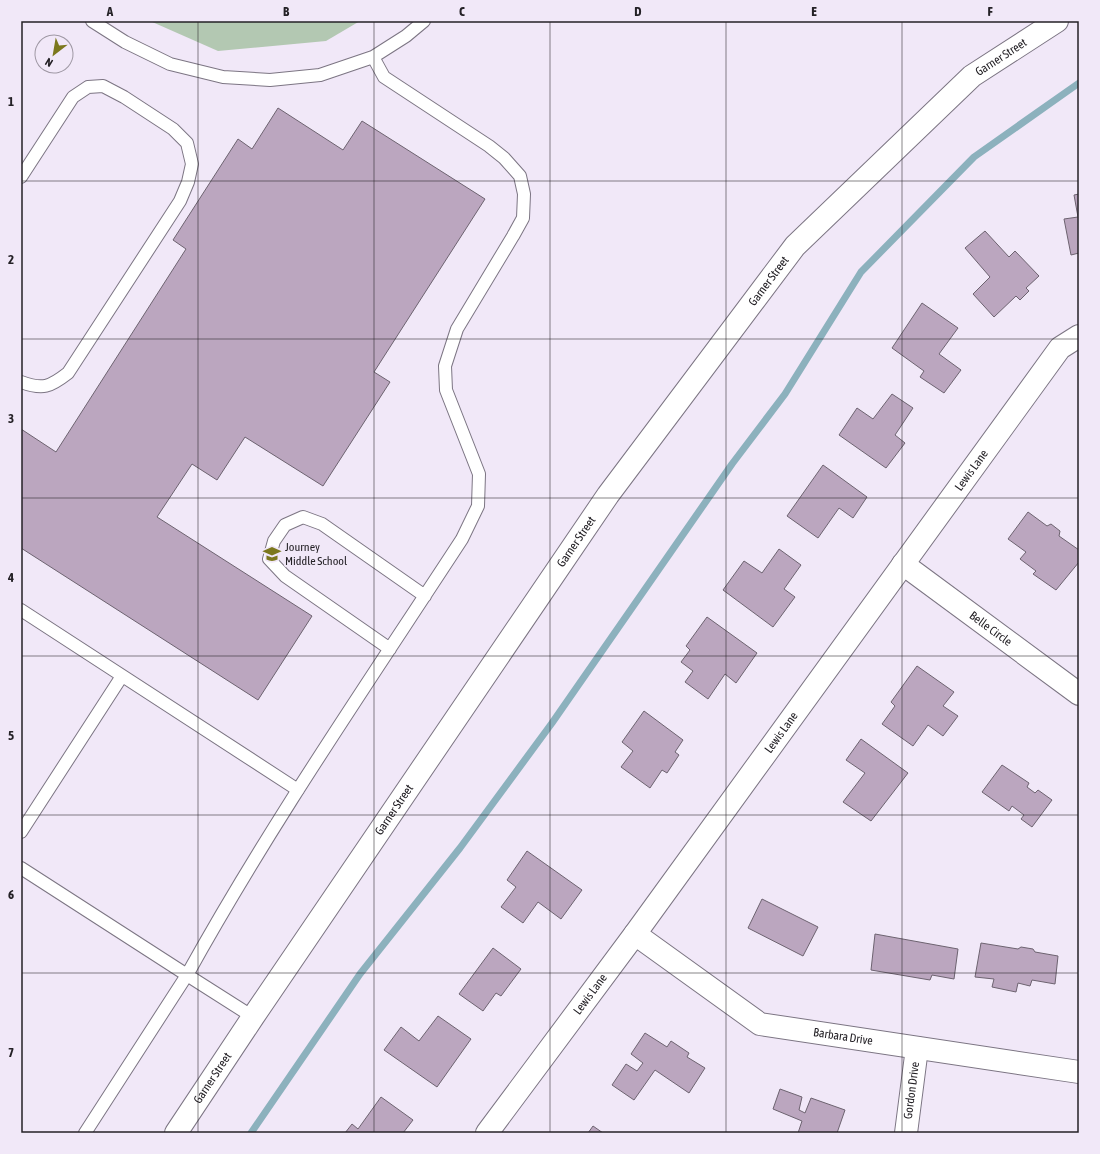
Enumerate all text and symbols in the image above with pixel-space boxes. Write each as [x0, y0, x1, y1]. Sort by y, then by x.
text: A [106, 4, 114, 19]
text: B [283, 4, 290, 19]
text: C [459, 4, 465, 19]
text: D [634, 4, 642, 19]
text: E [811, 4, 817, 19]
text: F [987, 4, 993, 19]
north arrow [34, 34, 74, 74]
street label: Garner Street [973, 35, 1030, 79]
text: N [43, 56, 55, 69]
text: 1 [8, 94, 14, 109]
text: 2 [8, 252, 14, 267]
street label: Garner Street [746, 253, 792, 309]
text: 3 [8, 411, 14, 426]
street label: Lewis Lane [952, 447, 991, 493]
street label: Garner Street [554, 513, 599, 570]
place label: Journey Middle School [285, 540, 348, 568]
school or university icon: Journey Middle School [262, 544, 282, 564]
text: 4 [7, 570, 14, 585]
street label: Belle Circle [967, 609, 1015, 649]
street label: Lewis Lane [762, 709, 801, 756]
text: 5 [8, 728, 14, 743]
street label: Garner Street [372, 781, 417, 838]
text: 6 [8, 887, 14, 902]
street label: Lewis Lane [570, 971, 610, 1017]
street label: Barbara Drive [812, 1025, 874, 1048]
text: 7 [8, 1045, 14, 1060]
street label: Garner Street [191, 1049, 235, 1106]
street label: Gordon Drive [901, 1061, 922, 1120]

